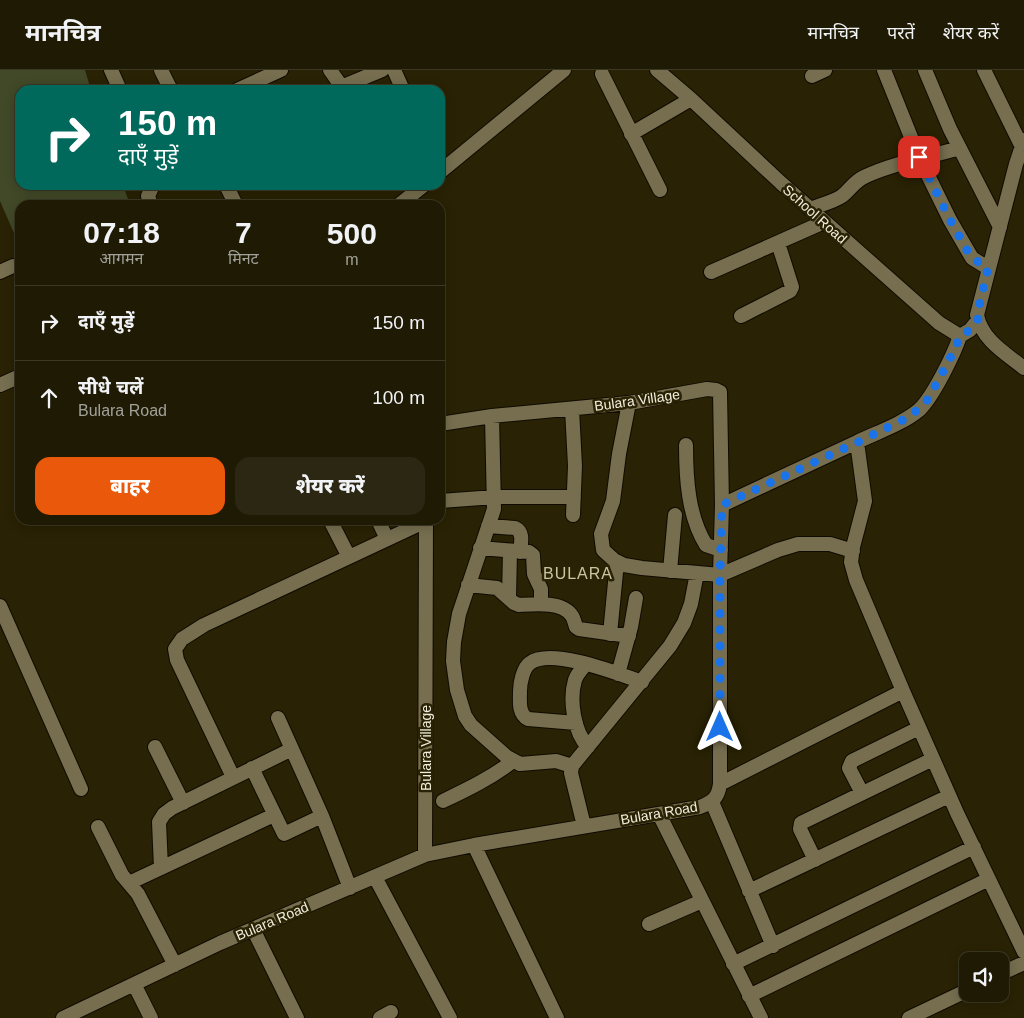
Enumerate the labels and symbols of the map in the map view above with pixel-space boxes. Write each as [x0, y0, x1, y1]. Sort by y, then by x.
pin [898, 136, 940, 178]
street label: School Road [780, 181, 850, 247]
street label: Bulara Village [593, 386, 681, 414]
district label: BULARA [543, 565, 613, 582]
position arrow [693, 700, 745, 752]
street label: Bulara Village [418, 705, 434, 791]
street label: Bulara Road [619, 798, 699, 828]
street label: Bulara Road [233, 898, 311, 944]

